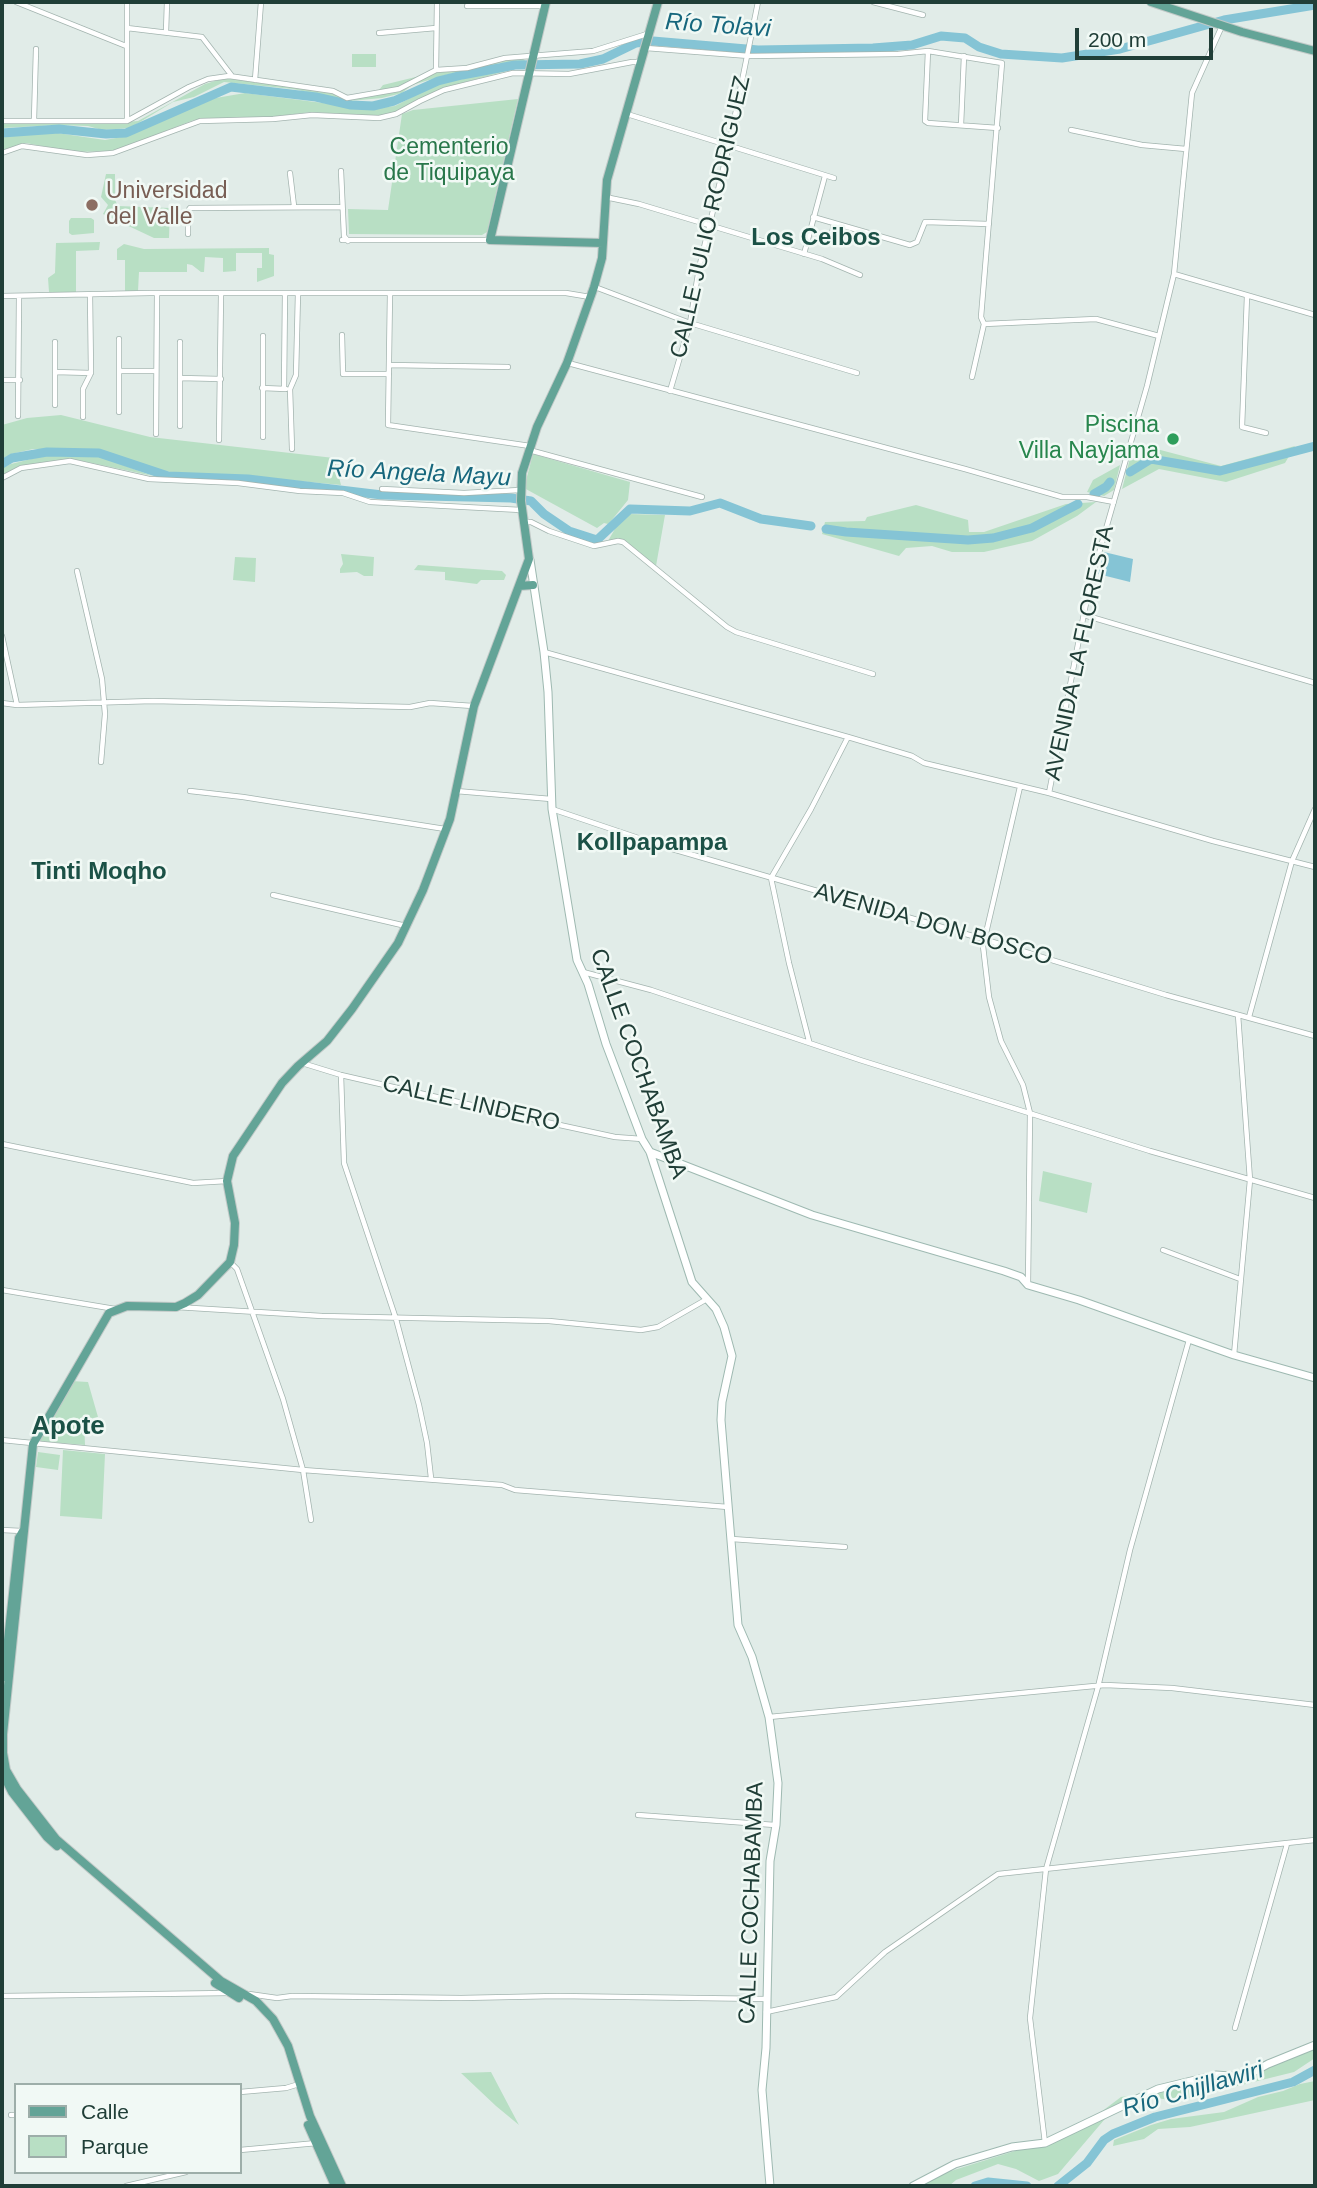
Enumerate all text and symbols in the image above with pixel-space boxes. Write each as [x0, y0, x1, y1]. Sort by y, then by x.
water label: Río Tolavi [664, 8, 772, 44]
scale bar [1079, 14, 1217, 58]
text: 200 m [1088, 28, 1146, 51]
street label: CALLE JULIO RODRIGUEZ [665, 73, 757, 361]
park label: Cementerio de Tiquipaya [384, 134, 514, 188]
place label: Universidad del Valle [106, 178, 227, 232]
marker: Universidad del Valle [84, 197, 100, 213]
district label: Los Ceibos [751, 224, 881, 252]
place label: Piscina Villa Nayjama [1019, 412, 1159, 466]
marker: Piscina Villa Nayjama [1165, 431, 1181, 447]
water label: Río Angela Mayu [326, 455, 512, 493]
street label: AVENIDA LA FLORESTA [1039, 523, 1121, 783]
district label: Kollpapampa [577, 829, 727, 857]
district label: Tinti Moqho [31, 858, 167, 886]
street label: AVENIDA DON BOSCO [811, 878, 1055, 972]
street label: CALLE COCHABAMBA [584, 945, 692, 1183]
street label: CALLE LINDERO [379, 1070, 563, 1138]
district label: Apote [31, 1411, 105, 1443]
street label: CALLE COCHABAMBA [734, 1781, 770, 2025]
water label: Río Chijllawiri [1119, 2056, 1267, 2124]
legend [14, 2083, 242, 2174]
text: Calle [81, 2100, 129, 2123]
text: Parque [81, 2135, 149, 2158]

